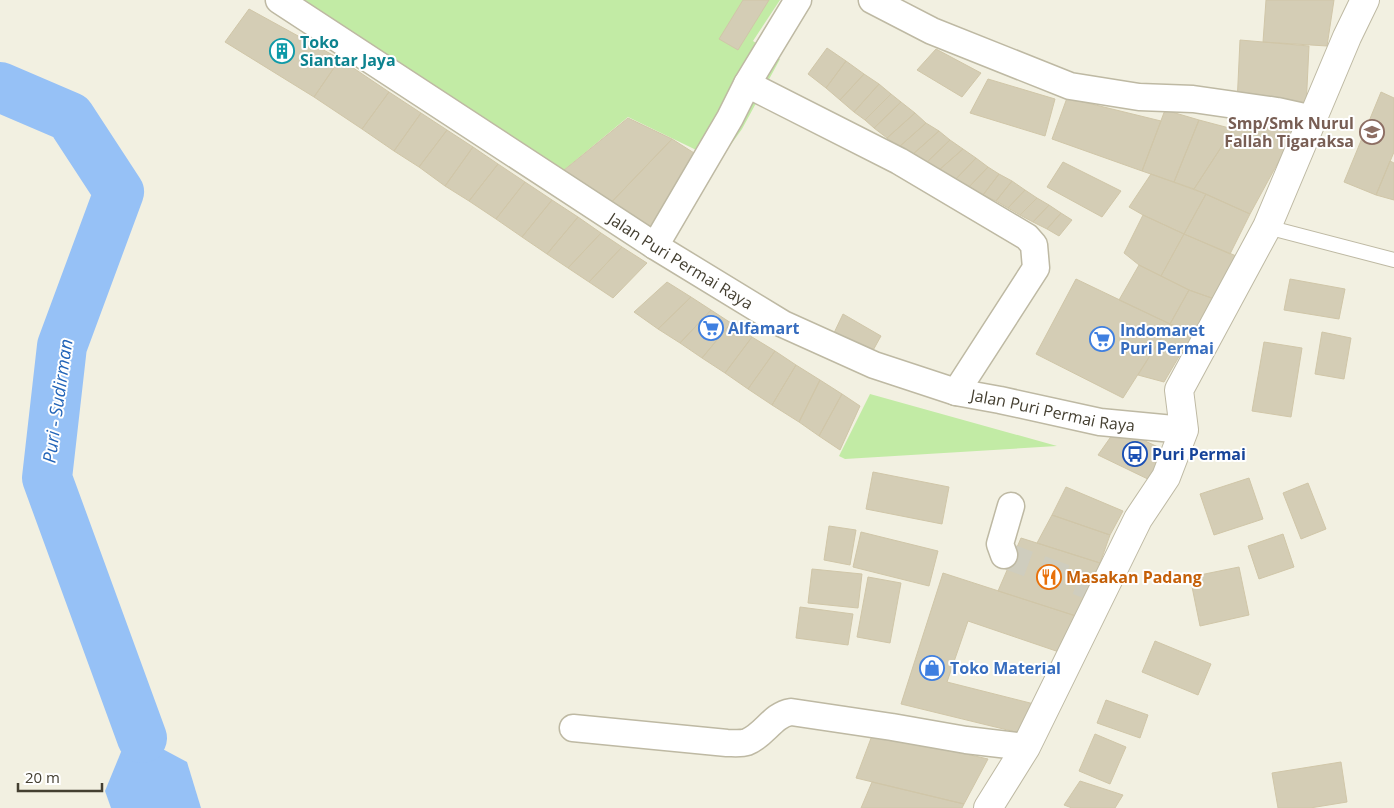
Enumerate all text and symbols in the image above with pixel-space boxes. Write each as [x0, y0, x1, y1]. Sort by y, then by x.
place label: Toko Siantar Jaya [300, 31, 396, 71]
building icon: Toko Siantar Jaya [269, 38, 295, 64]
place label: Smp/Smk Nurul Fallah Tigaraksa [1224, 112, 1354, 152]
school or university icon: Smp/Smk Nurul Fallah Tigaraksa [1359, 119, 1385, 145]
street label: Jalan Puri Permai Raya [602, 206, 757, 314]
supermarket icon: Alfamart [698, 315, 724, 341]
place label: Alfamart [728, 317, 799, 339]
place label: Indomaret Puri Permai [1120, 319, 1214, 359]
supermarket icon: Indomaret Puri Permai [1089, 326, 1115, 352]
water label: Puri - Sudirman [36, 337, 78, 464]
street label: Jalan Puri Permai Raya [967, 384, 1136, 436]
bus stop icon: Puri Permai [1122, 441, 1148, 467]
place label: Puri Permai [1152, 443, 1246, 465]
restaurant icon: Masakan Padang [1036, 564, 1062, 590]
place label: Masakan Padang [1066, 566, 1202, 588]
shop icon: Toko Material [919, 655, 945, 681]
place label: Toko Material [950, 657, 1061, 679]
scale bar [18, 760, 101, 792]
text: 20 m [25, 767, 60, 787]

